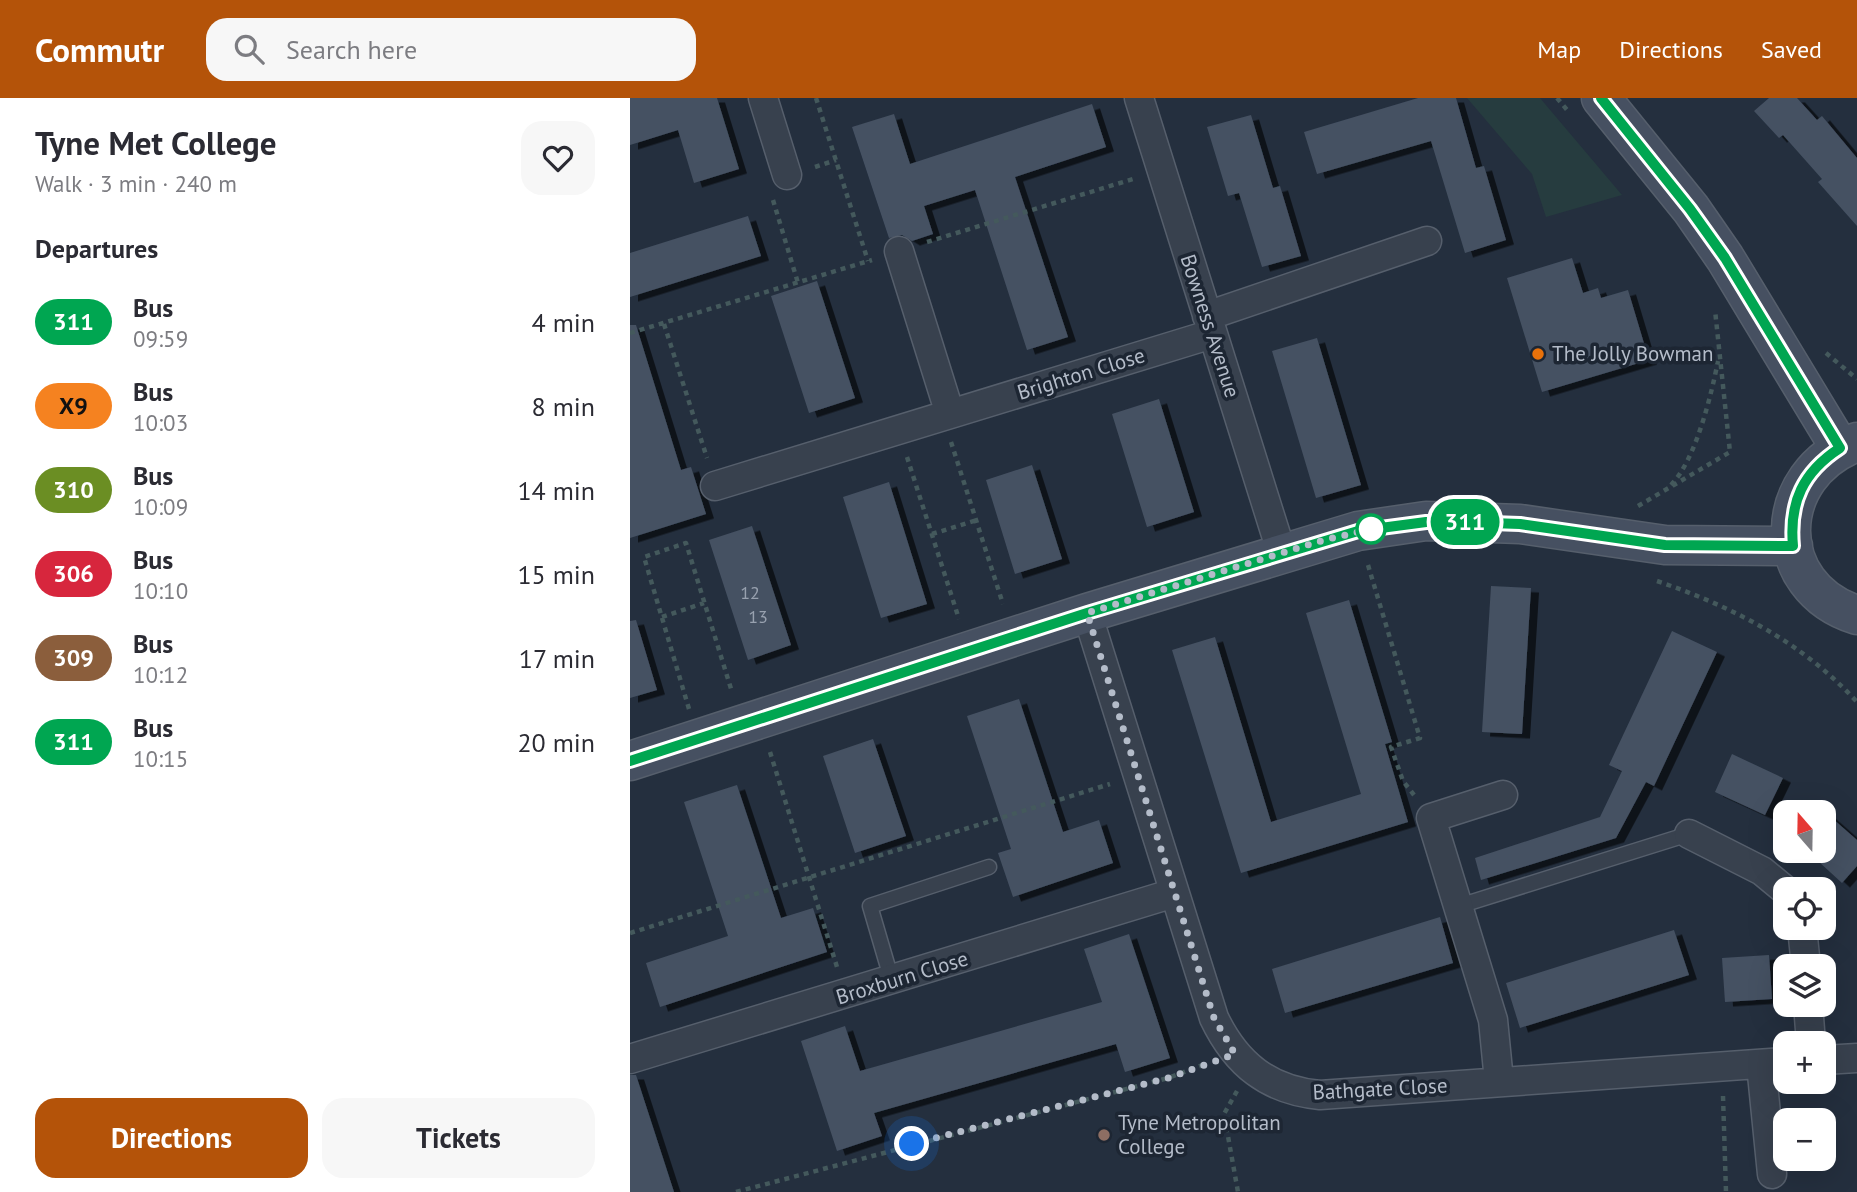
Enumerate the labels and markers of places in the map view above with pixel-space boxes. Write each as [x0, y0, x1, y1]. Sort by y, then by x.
place label: The Jolly Bowman [1552, 340, 1713, 367]
marker: The Jolly Bowman [1530, 346, 1546, 362]
unlabelled marker [1356, 514, 1386, 544]
place label: Tyne Metropolitan College [1118, 1109, 1281, 1160]
marker: Tyne Metropolitan College [1096, 1127, 1112, 1143]

